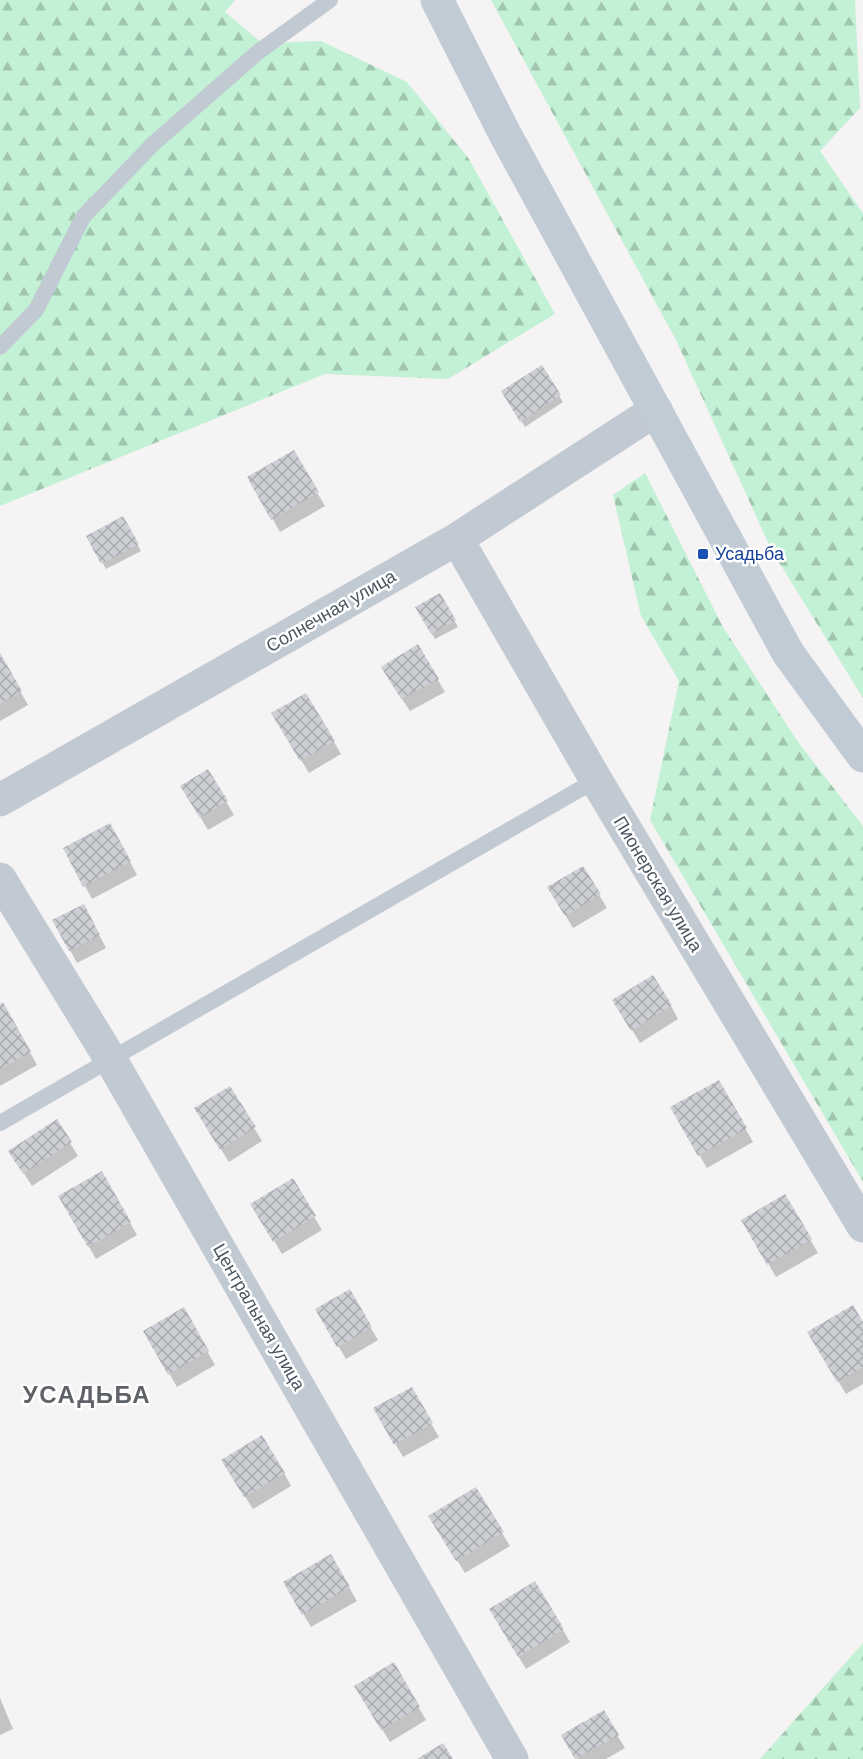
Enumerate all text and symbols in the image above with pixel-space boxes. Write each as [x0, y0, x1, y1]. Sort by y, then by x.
place label: Усадьба [715, 544, 785, 564]
marker: Усадьба [696, 547, 710, 561]
street label: Солнечная улица [263, 565, 400, 656]
street label: Пионерская улица [610, 813, 707, 956]
street label: Центральная улица [209, 1240, 310, 1395]
district label: УСАДЬБА [23, 1381, 151, 1408]

